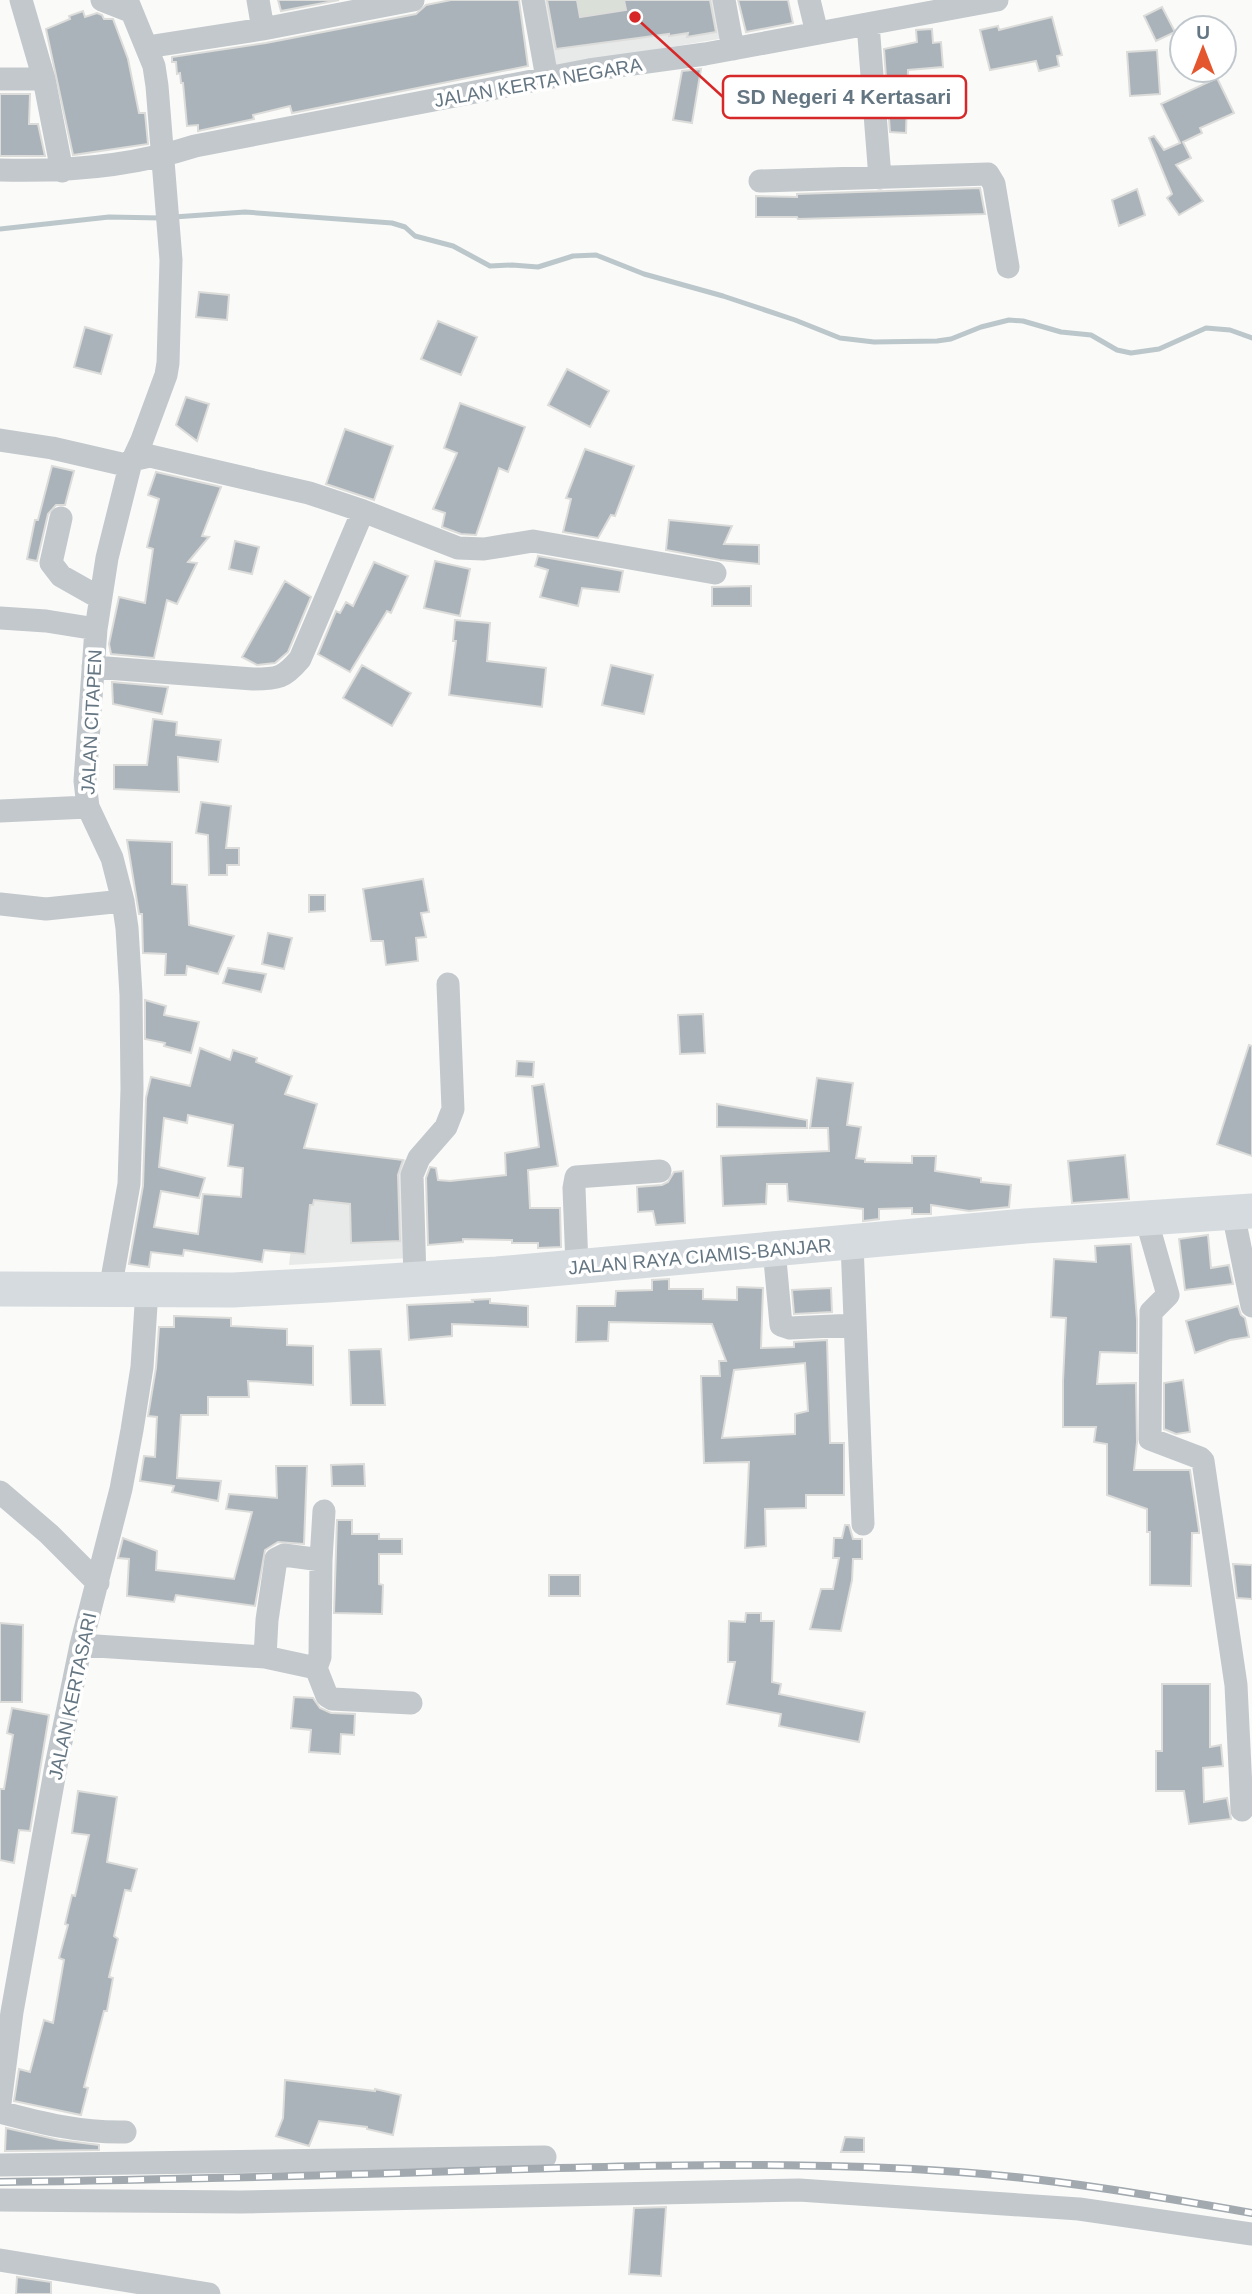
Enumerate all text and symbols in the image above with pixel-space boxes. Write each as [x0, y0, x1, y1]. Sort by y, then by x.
north arrow [1168, 14, 1238, 84]
text: U [1196, 22, 1210, 43]
street label: JALAN KERTA NEGARA [433, 54, 644, 111]
callout: SD Negeri 4 Kertasari [723, 76, 966, 118]
text: SD Negeri 4 Kertasari [737, 85, 951, 108]
street label: JALAN CITAPEN [77, 649, 106, 795]
street label: JALAN RAYA CIAMIS-BANJAR [567, 1235, 833, 1278]
street label: JALAN KERTASARI [45, 1611, 100, 1782]

